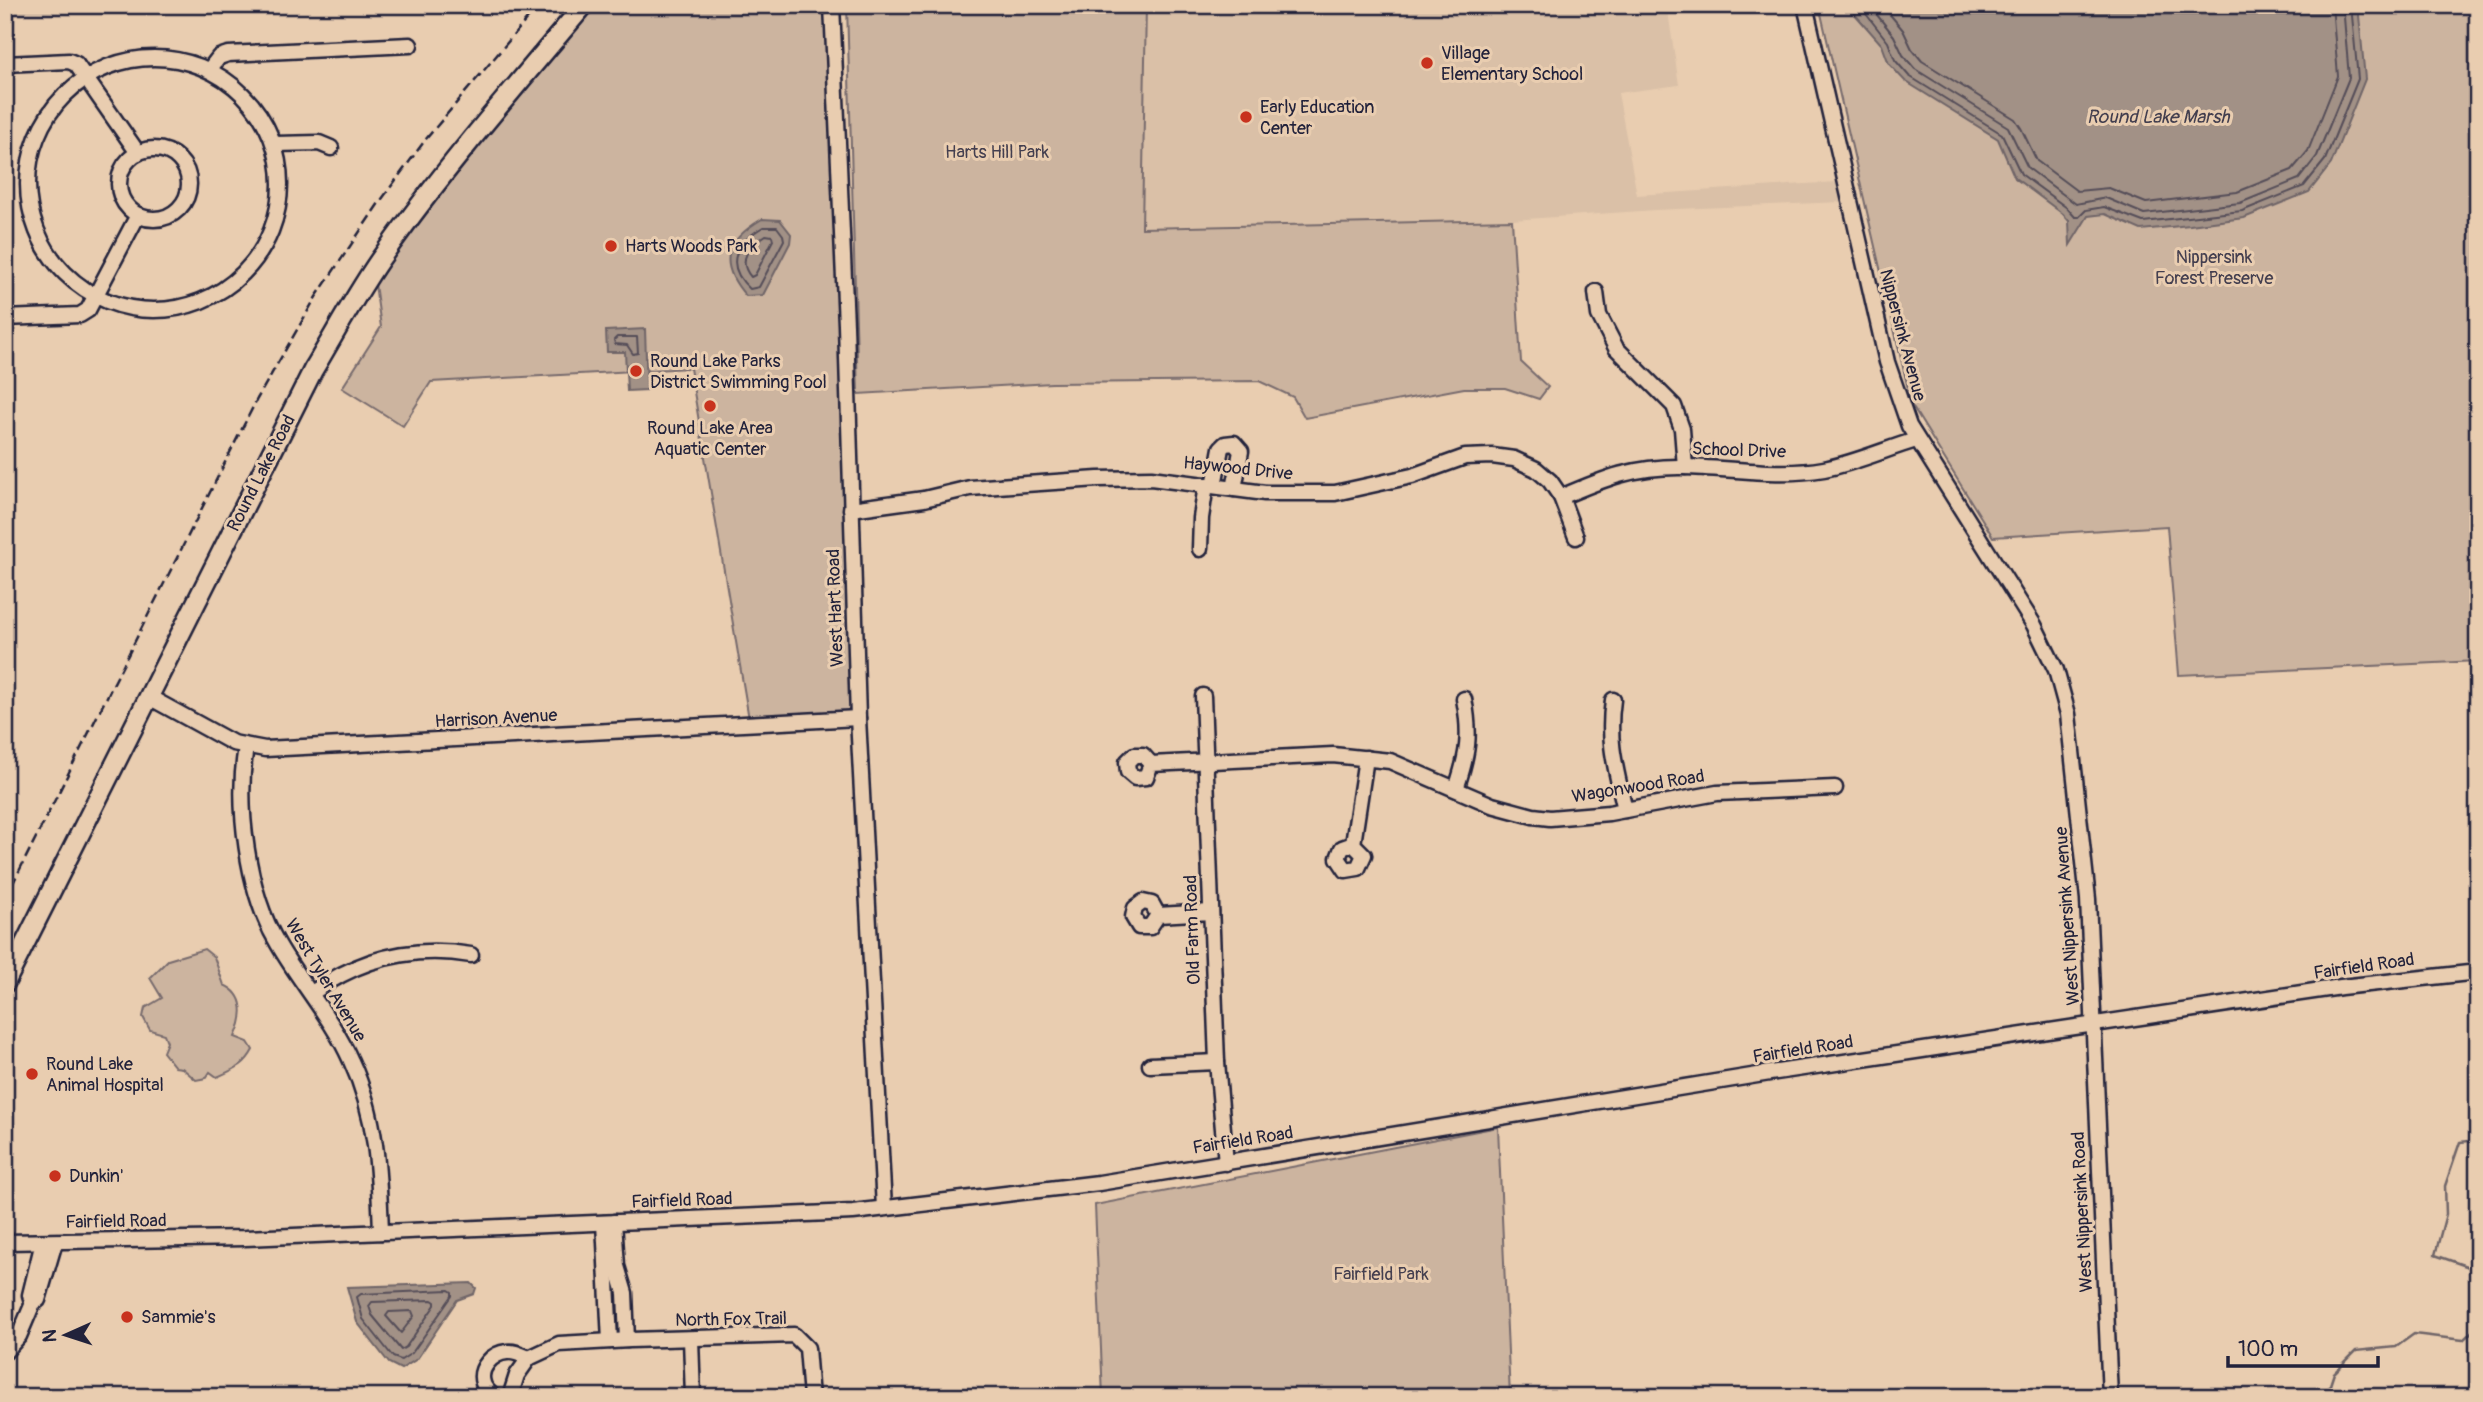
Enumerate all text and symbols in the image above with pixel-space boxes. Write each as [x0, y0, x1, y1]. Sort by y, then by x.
place label: Village Elementary School [1441, 42, 1583, 86]
marker: Village Elementary School [1419, 55, 1435, 71]
place label: Early Education Center [1260, 96, 1374, 140]
water label: Round Lake Marsh [2087, 105, 2230, 129]
marker: Early Education Center [1238, 109, 1254, 125]
park label: Harts Hill Park [945, 141, 1049, 164]
place label: Harts Woods Park [625, 235, 758, 258]
marker: Harts Woods Park [603, 238, 619, 254]
park label: Nippersink Forest Preserve [2155, 246, 2273, 290]
street label: Nippersink Avenue [1874, 267, 1931, 404]
place label: Round Lake Parks District Swimming Pool [650, 350, 827, 394]
marker: Round Lake Parks District Swimming Pool [628, 363, 644, 379]
marker: Round Lake Area Aquatic Center [702, 398, 718, 414]
street label: Round Lake Road [222, 411, 301, 536]
place label: Round Lake Area Aquatic Center [647, 417, 773, 461]
street label: School Drive [1692, 437, 1786, 464]
street label: Haywood Drive [1182, 451, 1294, 486]
street label: West Hart Road [822, 549, 849, 667]
street label: Harrison Avenue [434, 704, 558, 733]
street label: Wagonwood Road [1570, 765, 1706, 808]
street label: West Nippersink Avenue [2050, 826, 2085, 1006]
street label: Old Farm Road [1179, 875, 1206, 985]
street label: West Tyler Avenue [280, 915, 371, 1046]
street label: Fairfield Road [2312, 948, 2416, 985]
street label: Fairfield Road [1751, 1030, 1855, 1069]
place label: Round Lake Animal Hospital [46, 1053, 164, 1097]
marker: Round Lake Animal Hospital [24, 1066, 40, 1082]
street label: Fairfield Road [1191, 1121, 1295, 1160]
street label: West Nippersink Road [2067, 1131, 2098, 1293]
place label: Dunkin' [69, 1165, 123, 1188]
marker: Dunkin' [47, 1168, 63, 1184]
street label: Fairfield Road [631, 1187, 733, 1214]
street label: Fairfield Road [65, 1209, 167, 1234]
park label: Fairfield Park [1333, 1263, 1429, 1286]
north arrow [32, 1300, 102, 1370]
place label: Sammie's [141, 1306, 216, 1329]
street label: North Fox Trail [675, 1307, 787, 1332]
marker: Sammie's [119, 1309, 135, 1325]
scale bar [2228, 1325, 2378, 1369]
text: N [38, 1329, 62, 1343]
text: 100 m [2238, 1336, 2298, 1363]

